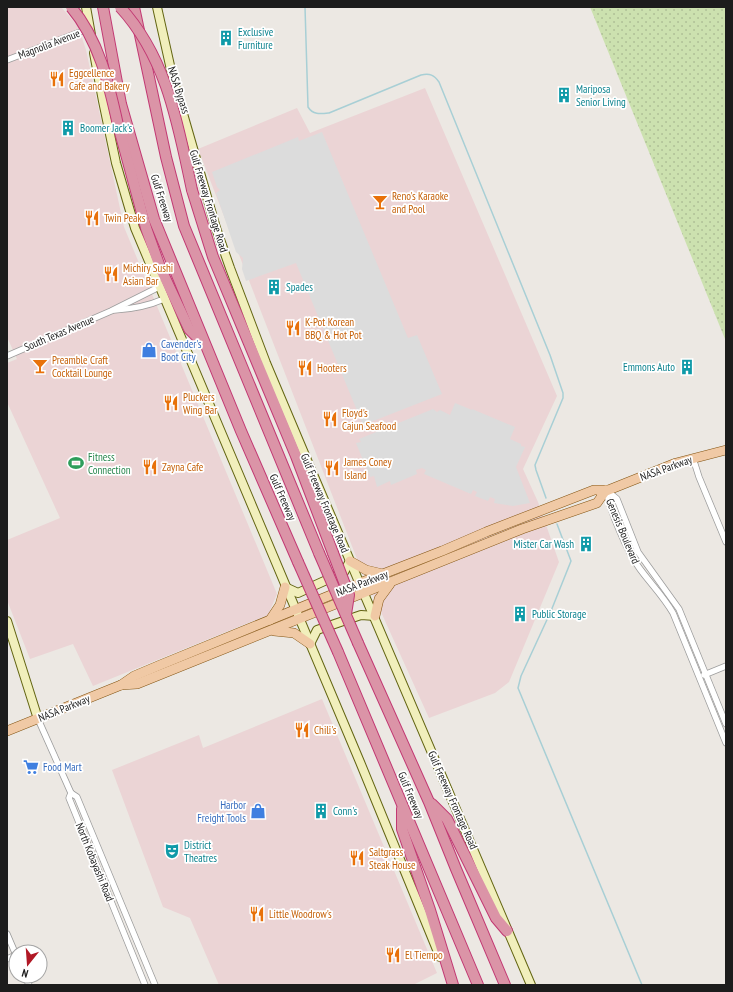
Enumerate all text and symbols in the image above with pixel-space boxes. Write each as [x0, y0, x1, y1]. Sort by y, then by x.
place label: Exclusive Furniture [238, 25, 274, 52]
street label: Magnolia Avenue [16, 26, 82, 62]
building icon: Exclusive Furniture [217, 29, 235, 47]
street label: NASA Bypass [165, 65, 193, 116]
place label: Eggcellence Cafe and Bakery [69, 66, 131, 93]
restaurant icon: Eggcellence Cafe and Bakery [48, 70, 66, 88]
place label: Mariposa Senior Living [576, 82, 626, 109]
building icon: Mariposa Senior Living [555, 86, 573, 104]
building icon: Boomer Jack's [59, 119, 77, 137]
place label: Boomer Jack's [80, 121, 132, 135]
street label: Gulf Freeway Frontage Road [187, 148, 231, 254]
street label: Gulf Freeway [148, 172, 177, 224]
place label: Reno's Karaoke and Pool [392, 189, 449, 216]
bar icon: Reno's Karaoke and Pool [371, 193, 389, 211]
restaurant icon: Twin Peaks [83, 209, 101, 227]
place label: Twin Peaks [104, 211, 146, 225]
place label: Michiry Sushi Asian Bar [123, 261, 173, 288]
restaurant icon: Michiry Sushi Asian Bar [102, 265, 120, 283]
building icon: Spades [265, 278, 283, 296]
place label: Spades [286, 280, 313, 294]
street label: South Texas Avenue [22, 312, 97, 354]
place label: K-Pot Korean BBQ & Hot Pot [305, 315, 362, 342]
restaurant icon: K-Pot Korean BBQ & Hot Pot [284, 319, 302, 337]
place label: Cavender's Boot City [161, 337, 202, 364]
shop icon: Cavender's Boot City [140, 341, 158, 359]
place label: Preamble Craft Cocktail Lounge [52, 353, 113, 380]
bar icon: Preamble Craft Cocktail Lounge [31, 357, 49, 375]
building icon: Emmons Auto [678, 358, 696, 376]
restaurant icon: Hooters [296, 359, 314, 377]
place label: Emmons Auto [623, 360, 675, 374]
place label: Hooters [317, 361, 347, 375]
place label: Pluckers Wing Bar [183, 390, 217, 417]
restaurant icon: Pluckers Wing Bar [162, 394, 180, 412]
place label: Floyd's Cajun Seafood [342, 406, 396, 433]
restaurant icon: Floyd's Cajun Seafood [321, 410, 339, 428]
place label: Fitness Connection [88, 450, 131, 477]
street label: Gulf Freeway Frontage Road [298, 451, 352, 555]
street label: NASA Parkway [638, 452, 695, 484]
sports icon: Fitness Connection [67, 454, 85, 472]
place label: James Coney Island [343, 455, 392, 482]
restaurant icon: Zayna Cafe [141, 458, 159, 476]
restaurant icon: James Coney Island [323, 459, 341, 477]
place label: Zayna Cafe [162, 460, 204, 474]
street label: Gulf Freeway [267, 472, 300, 523]
street label: Genesis Boulevard [603, 496, 643, 566]
building icon: Mister Car Wash [577, 535, 595, 553]
place label: Mister Car Wash [514, 537, 574, 551]
street label: NASA Parkway [334, 566, 391, 599]
building icon: Public Storage [511, 605, 529, 623]
place label: Public Storage [532, 607, 587, 621]
street label: NASA Parkway [36, 691, 93, 725]
restaurant icon: Chili's [293, 721, 311, 739]
place label: Chili's [314, 723, 337, 737]
street label: Gulf Freeway Frontage Road [425, 749, 481, 852]
supermarket icon: Food Mart [22, 758, 40, 776]
place label: Food Mart [43, 760, 82, 774]
street label: Gulf Freeway [395, 770, 427, 821]
place label: Harbor Freight Tools [197, 798, 246, 825]
shop icon: Harbor Freight Tools [249, 802, 267, 820]
building icon: Conn's [312, 802, 330, 820]
place label: Conn's [333, 804, 358, 818]
street label: North Kobayashi Road [73, 821, 117, 904]
place label: District Theatres [184, 838, 217, 865]
theatre icon: District Theatres [163, 842, 181, 860]
place label: Saltgrass Steak House [369, 845, 416, 872]
restaurant icon: Saltgrass Steak House [348, 849, 366, 867]
restaurant icon: Little Woodrow's [248, 905, 266, 923]
place label: Little Woodrow's [269, 907, 332, 921]
north arrow [8, 944, 48, 984]
restaurant icon: El Tiempo [384, 946, 402, 964]
place label: El Tiempo [405, 948, 443, 962]
text: N [20, 966, 30, 981]

